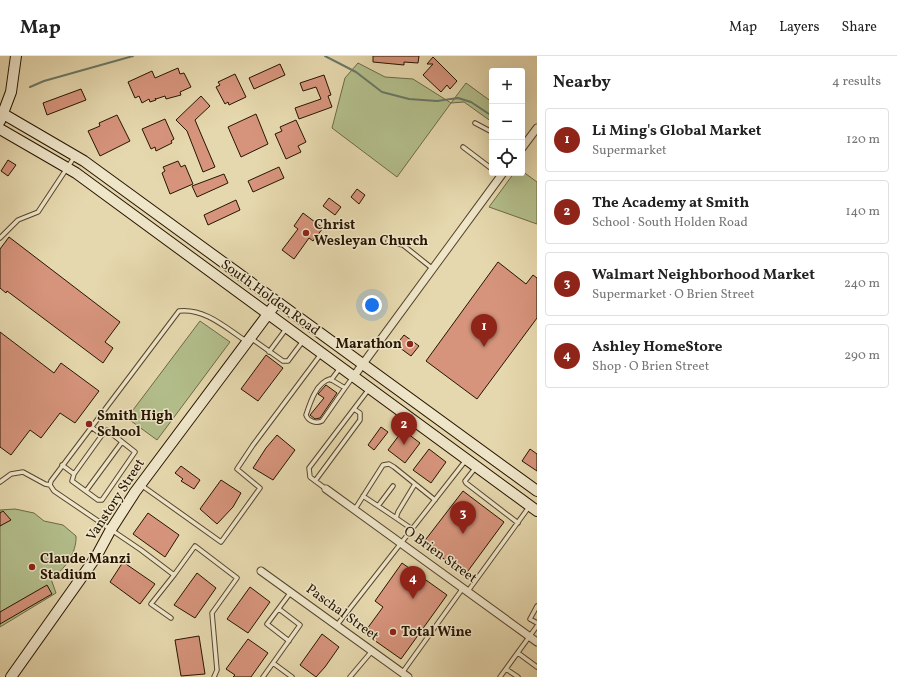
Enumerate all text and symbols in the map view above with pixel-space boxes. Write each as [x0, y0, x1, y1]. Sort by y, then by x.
text: Map [20, 15, 61, 41]
text: Map [729, 18, 757, 37]
text: Layers [779, 18, 819, 37]
text: Share [841, 18, 877, 37]
map controls [489, 68, 525, 176]
button: + [489, 68, 525, 104]
text: Nearby [553, 71, 611, 94]
text: 4 results [832, 73, 881, 91]
button: − [489, 104, 525, 140]
text: Li Ming's Global Market [592, 121, 761, 142]
text: 1 [564, 131, 570, 149]
text: 120 m [846, 131, 880, 149]
button: locate [489, 140, 525, 176]
text: Supermarket [592, 142, 667, 160]
text: The Academy at Smith [592, 193, 749, 214]
text: 2 [564, 203, 570, 221]
text: 140 m [846, 203, 880, 221]
text: School · South Holden Road [592, 214, 748, 232]
place label: Christ Wesleyan Church [314, 216, 428, 251]
marker: Christ Wesleyan Church [301, 228, 311, 238]
street label: South Holden Road [216, 255, 324, 341]
text: Walmart Neighborhood Market [592, 265, 815, 286]
text: 3 [564, 275, 570, 293]
text: 240 m [844, 275, 880, 293]
text: Supermarket · O Brien Street [592, 286, 755, 304]
your location [362, 295, 382, 315]
pin: 1 [471, 314, 497, 347]
place label: Marathon [335, 335, 402, 354]
text: Ashley HomeStore [592, 337, 723, 358]
marker: Marathon [405, 339, 415, 349]
text: 4 [563, 347, 571, 365]
text: 290 m [844, 347, 880, 365]
text: Shop · O Brien Street [592, 358, 709, 376]
place label: Smith High School [97, 407, 173, 442]
pin: 2 [391, 412, 417, 445]
marker: Smith High School [84, 419, 94, 429]
street label: Vanstory Street [82, 455, 150, 545]
pin: 3 [450, 501, 476, 534]
street label: O Brien Street [399, 522, 481, 588]
place label: Claude Manzi Stadium [40, 550, 131, 585]
marker: Claude Manzi Stadium [27, 562, 37, 572]
pin: 4 [400, 566, 426, 599]
street label: Paschal Street [302, 580, 382, 646]
place label: Total Wine [401, 623, 472, 642]
marker: Total Wine [388, 627, 398, 637]

